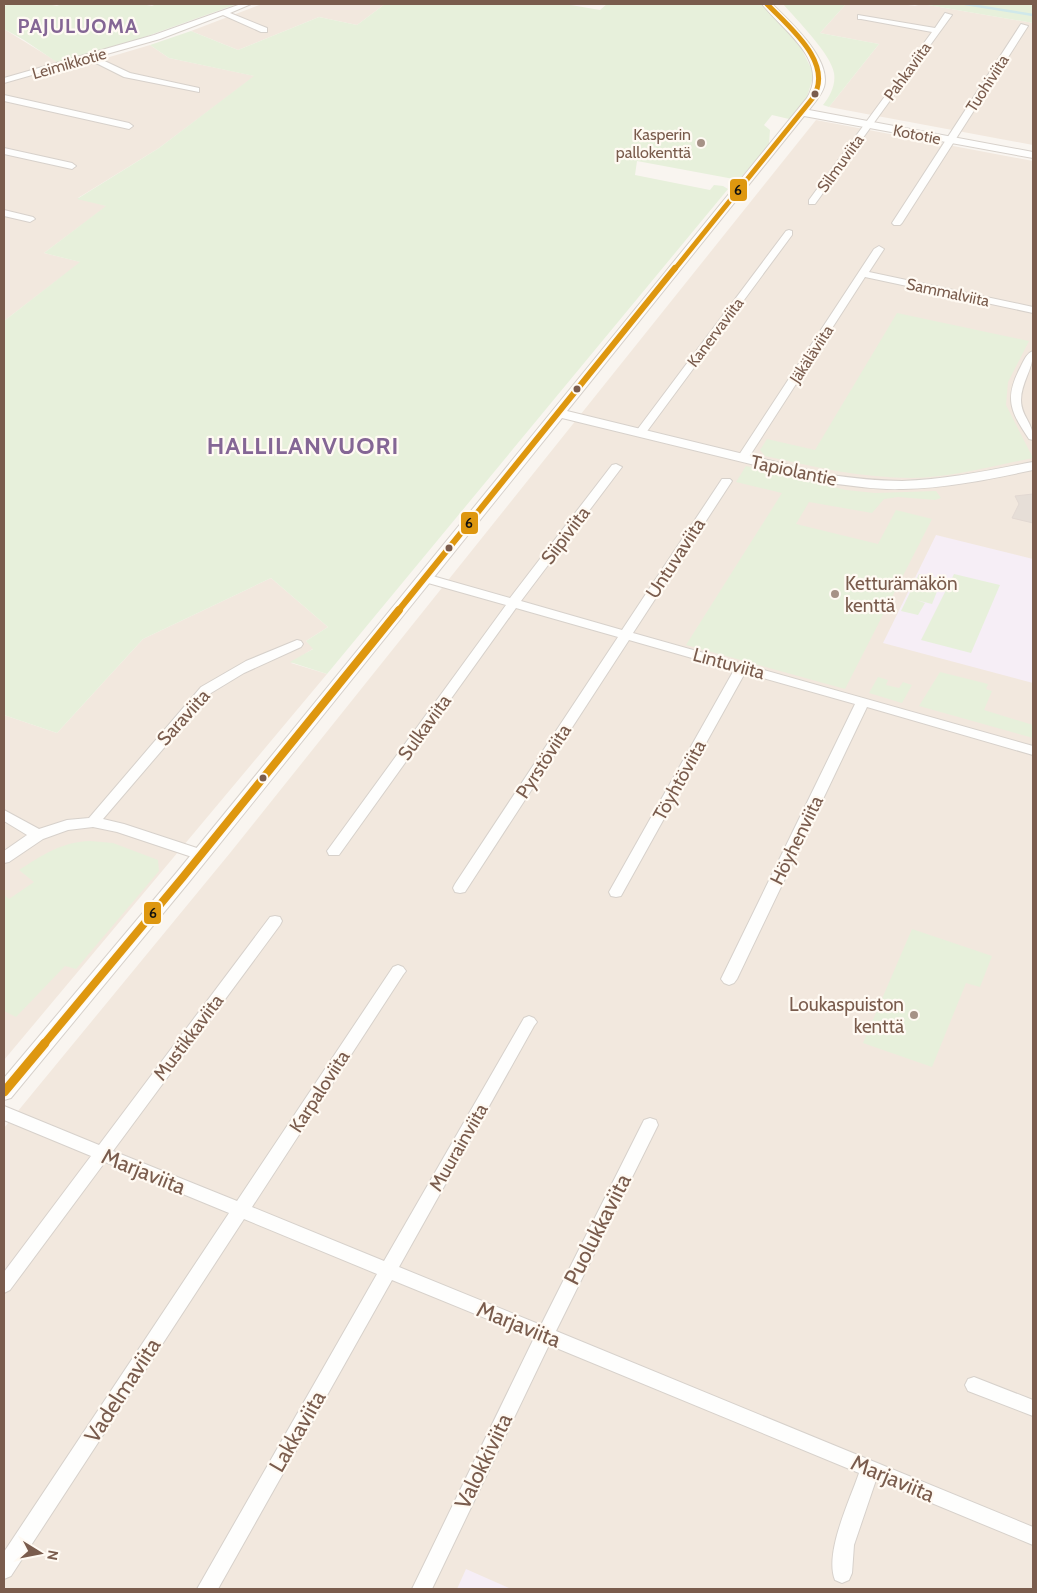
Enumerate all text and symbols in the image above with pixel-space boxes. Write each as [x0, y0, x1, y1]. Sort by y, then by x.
district label: PAJULUOMA [17, 14, 139, 38]
street label: Pahkaviita [880, 38, 935, 104]
street label: Leimikkotie [30, 44, 109, 83]
street label: Tuohiviita [962, 51, 1013, 115]
unlabelled marker [810, 89, 820, 99]
street label: Kototie [891, 121, 942, 148]
place label: Kasperin pallokenttä [616, 125, 691, 162]
street label: Silmuviita [813, 131, 868, 196]
marker: Kasperin pallokenttä [695, 137, 707, 149]
line badge: 6 [729, 178, 748, 202]
text: 6 [734, 181, 742, 199]
street label: Sammalviita [905, 274, 991, 311]
street label: Kanervaviita [683, 294, 748, 371]
street label: Jäkäläviita [785, 321, 837, 388]
unlabelled marker [572, 384, 582, 394]
district label: HALLILANVUORI [207, 431, 399, 460]
street label: Tapiolantie [749, 450, 839, 491]
street label: Siipiviita [536, 502, 595, 569]
line badge: 6 [460, 511, 479, 535]
text: 6 [465, 514, 473, 532]
street label: Untuvaviita [641, 514, 710, 603]
unlabelled marker [444, 543, 454, 553]
place label: Ketturämäkön kenttä [845, 572, 958, 617]
marker: Ketturämäkön kenttä [829, 588, 841, 600]
street label: Lintuviita [690, 643, 767, 684]
street label: Saraviita [152, 684, 215, 750]
street label: Sulkaviita [393, 690, 456, 765]
street label: Pyrstöviita [511, 720, 576, 803]
street label: Töyhtöviita [648, 736, 711, 824]
unlabelled marker [258, 773, 268, 783]
street label: Höyhenviita [765, 792, 828, 889]
line badge: 6 [143, 901, 162, 925]
text: 6 [149, 904, 157, 922]
street label: Mustikkaviita [148, 990, 228, 1085]
place label: Loukaspuiston kenttä [789, 993, 904, 1038]
marker: Loukaspuiston kenttä [908, 1009, 920, 1021]
street label: Karpaloviita [284, 1046, 354, 1137]
street label: Muurainviita [424, 1099, 493, 1195]
street label: Marjaviita [98, 1142, 190, 1201]
street label: Puolukkaviita [558, 1169, 637, 1289]
street label: Marjaviita [473, 1295, 565, 1354]
street label: Vadelmaviita [79, 1333, 166, 1448]
street label: Lakkaviita [263, 1385, 332, 1477]
street label: Valokkiviita [449, 1409, 518, 1513]
street label: Marjaviita [847, 1449, 939, 1508]
north arrow [15, 1528, 65, 1578]
text: N [43, 1549, 63, 1562]

